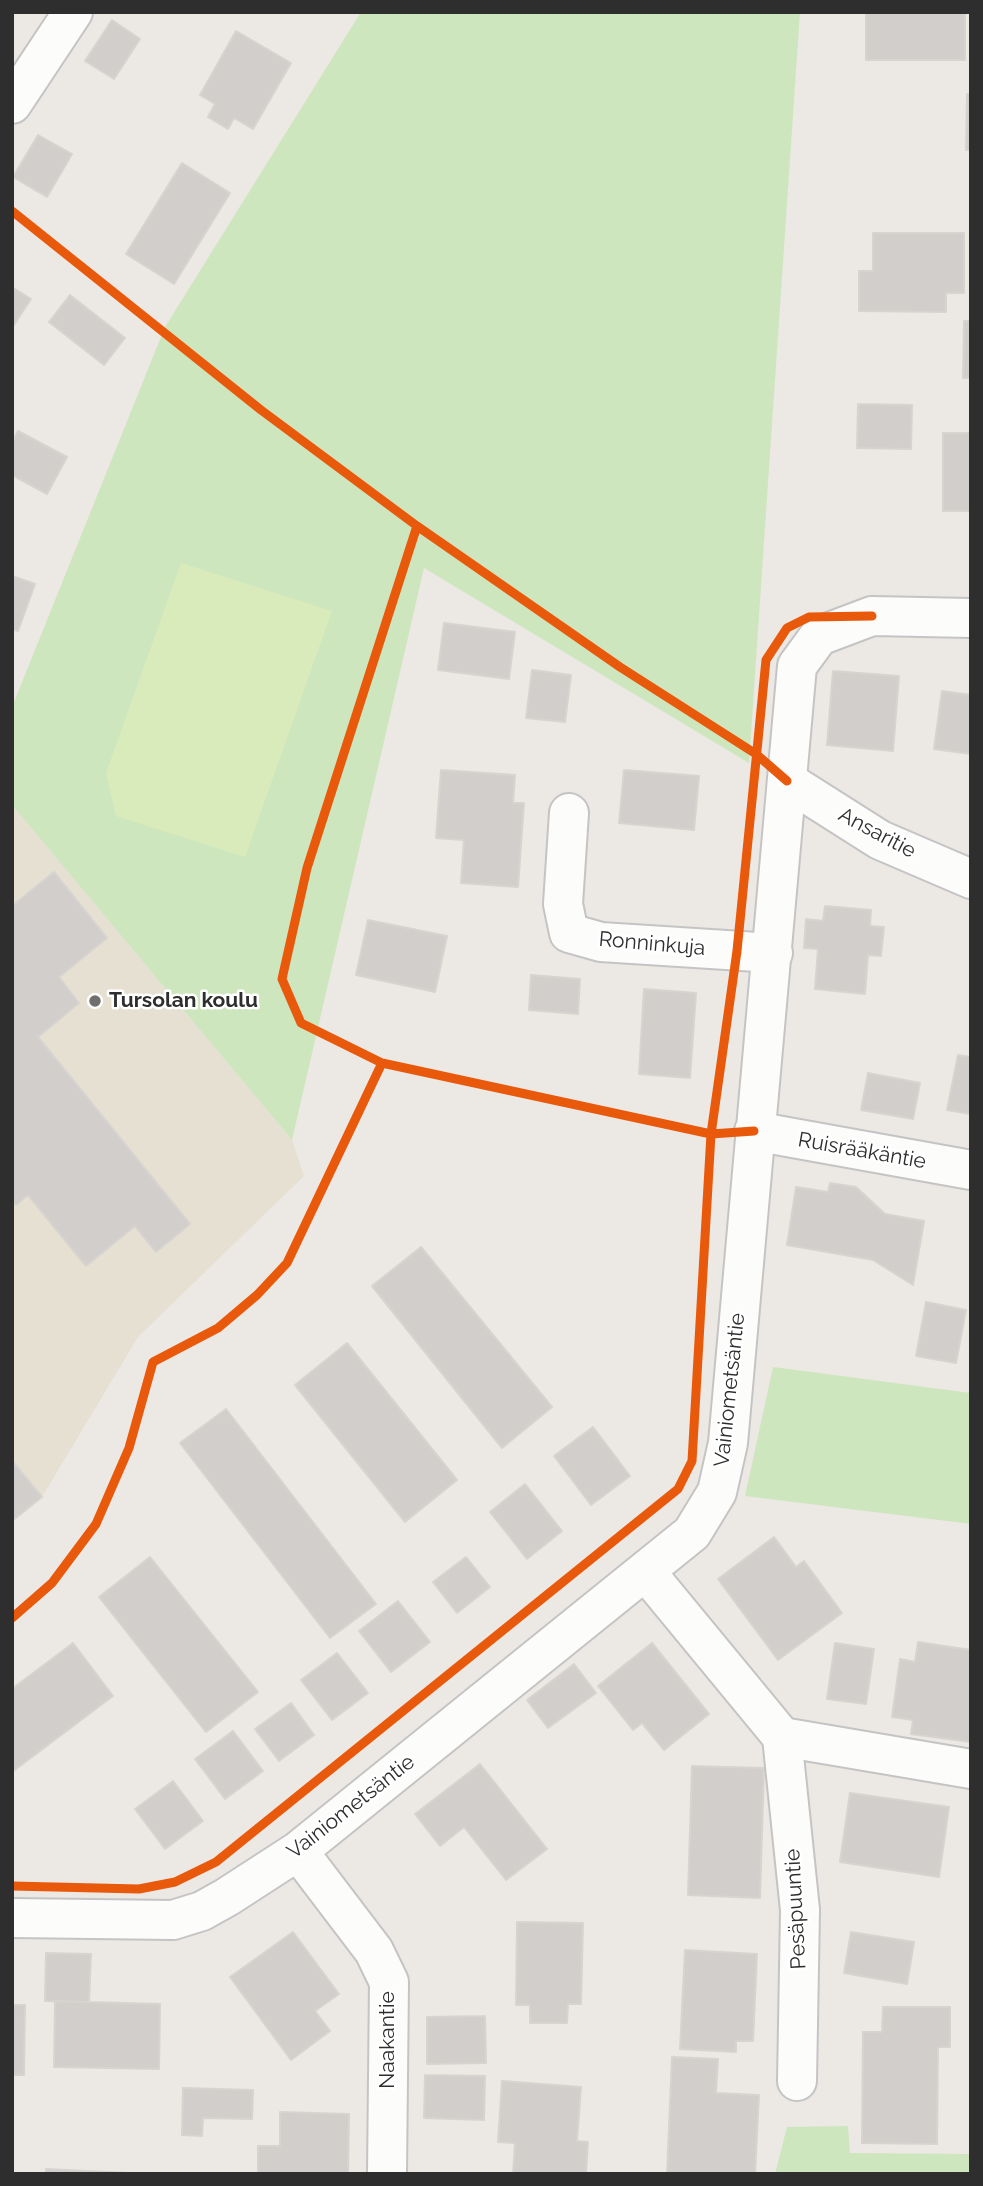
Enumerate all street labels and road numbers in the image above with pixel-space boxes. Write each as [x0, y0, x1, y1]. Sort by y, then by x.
street label: Ansaritie [834, 802, 920, 864]
street label: Ronninkuja [598, 927, 706, 961]
street label: Ruisrääkäntie [796, 1127, 928, 1175]
street label: Vainiometsäntie [709, 1312, 751, 1468]
street label: Vainiometsäntie [282, 1749, 420, 1865]
street label: Pesäpuuntie [780, 1848, 812, 1970]
street label: Naakantie [375, 1991, 401, 2089]

